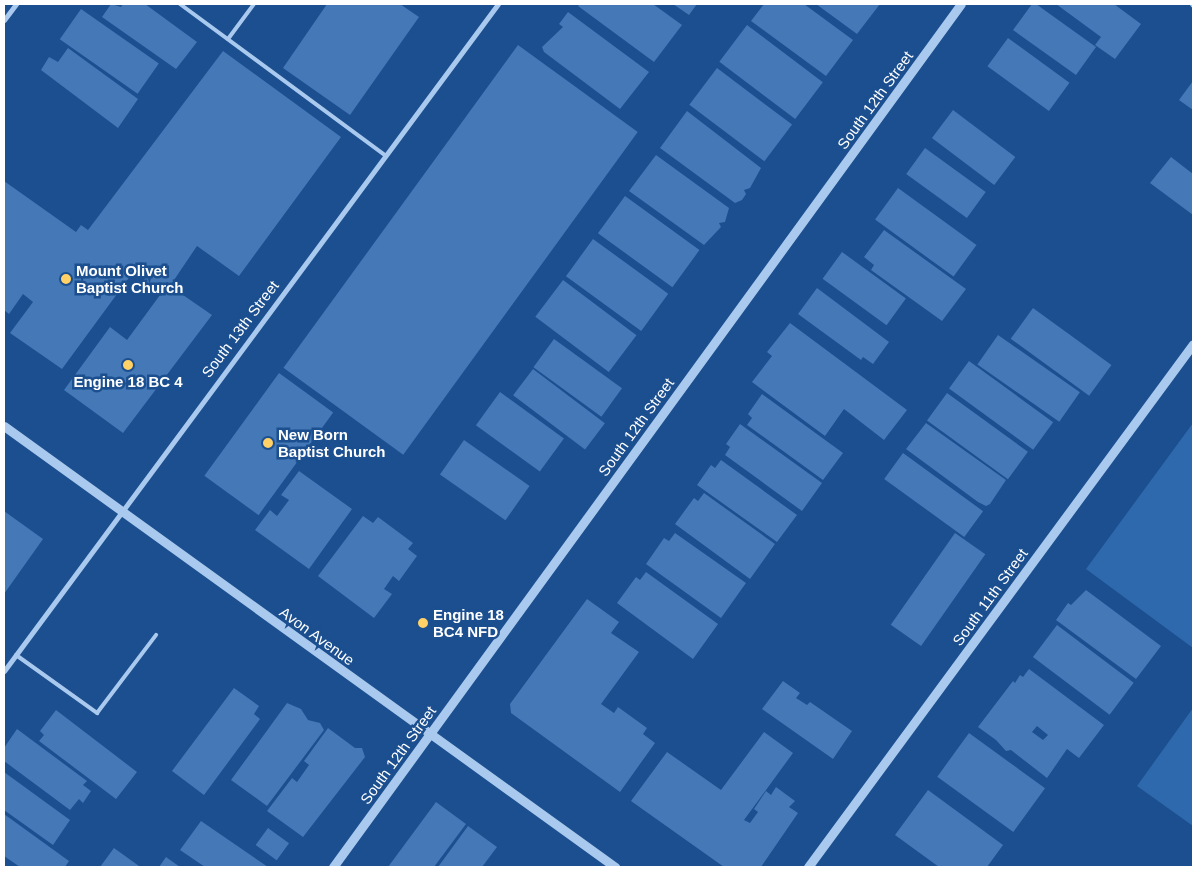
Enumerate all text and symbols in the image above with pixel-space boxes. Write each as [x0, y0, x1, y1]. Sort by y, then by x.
street label: South 12th Street [833, 47, 917, 153]
place label: Mount Olivet Baptist Church [76, 261, 184, 296]
marker: Mount Olivet Baptist Church [60, 273, 72, 285]
street label: South 13th Street [198, 277, 282, 381]
marker: Engine 18 BC 4 [122, 359, 134, 371]
place label: Engine 18 BC 4 [73, 373, 183, 391]
street label: South 12th Street [594, 374, 678, 480]
place label: New Born Baptist Church [278, 425, 386, 460]
marker: New Born Baptist Church [262, 437, 274, 449]
street label: South 11th Street [949, 545, 1031, 649]
street label: Avon Avenue [276, 603, 358, 669]
place label: Engine 18 BC4 NFD [433, 605, 504, 640]
marker: Engine 18 BC4 NFD [417, 617, 429, 629]
street label: South 12th Street [356, 702, 440, 808]

